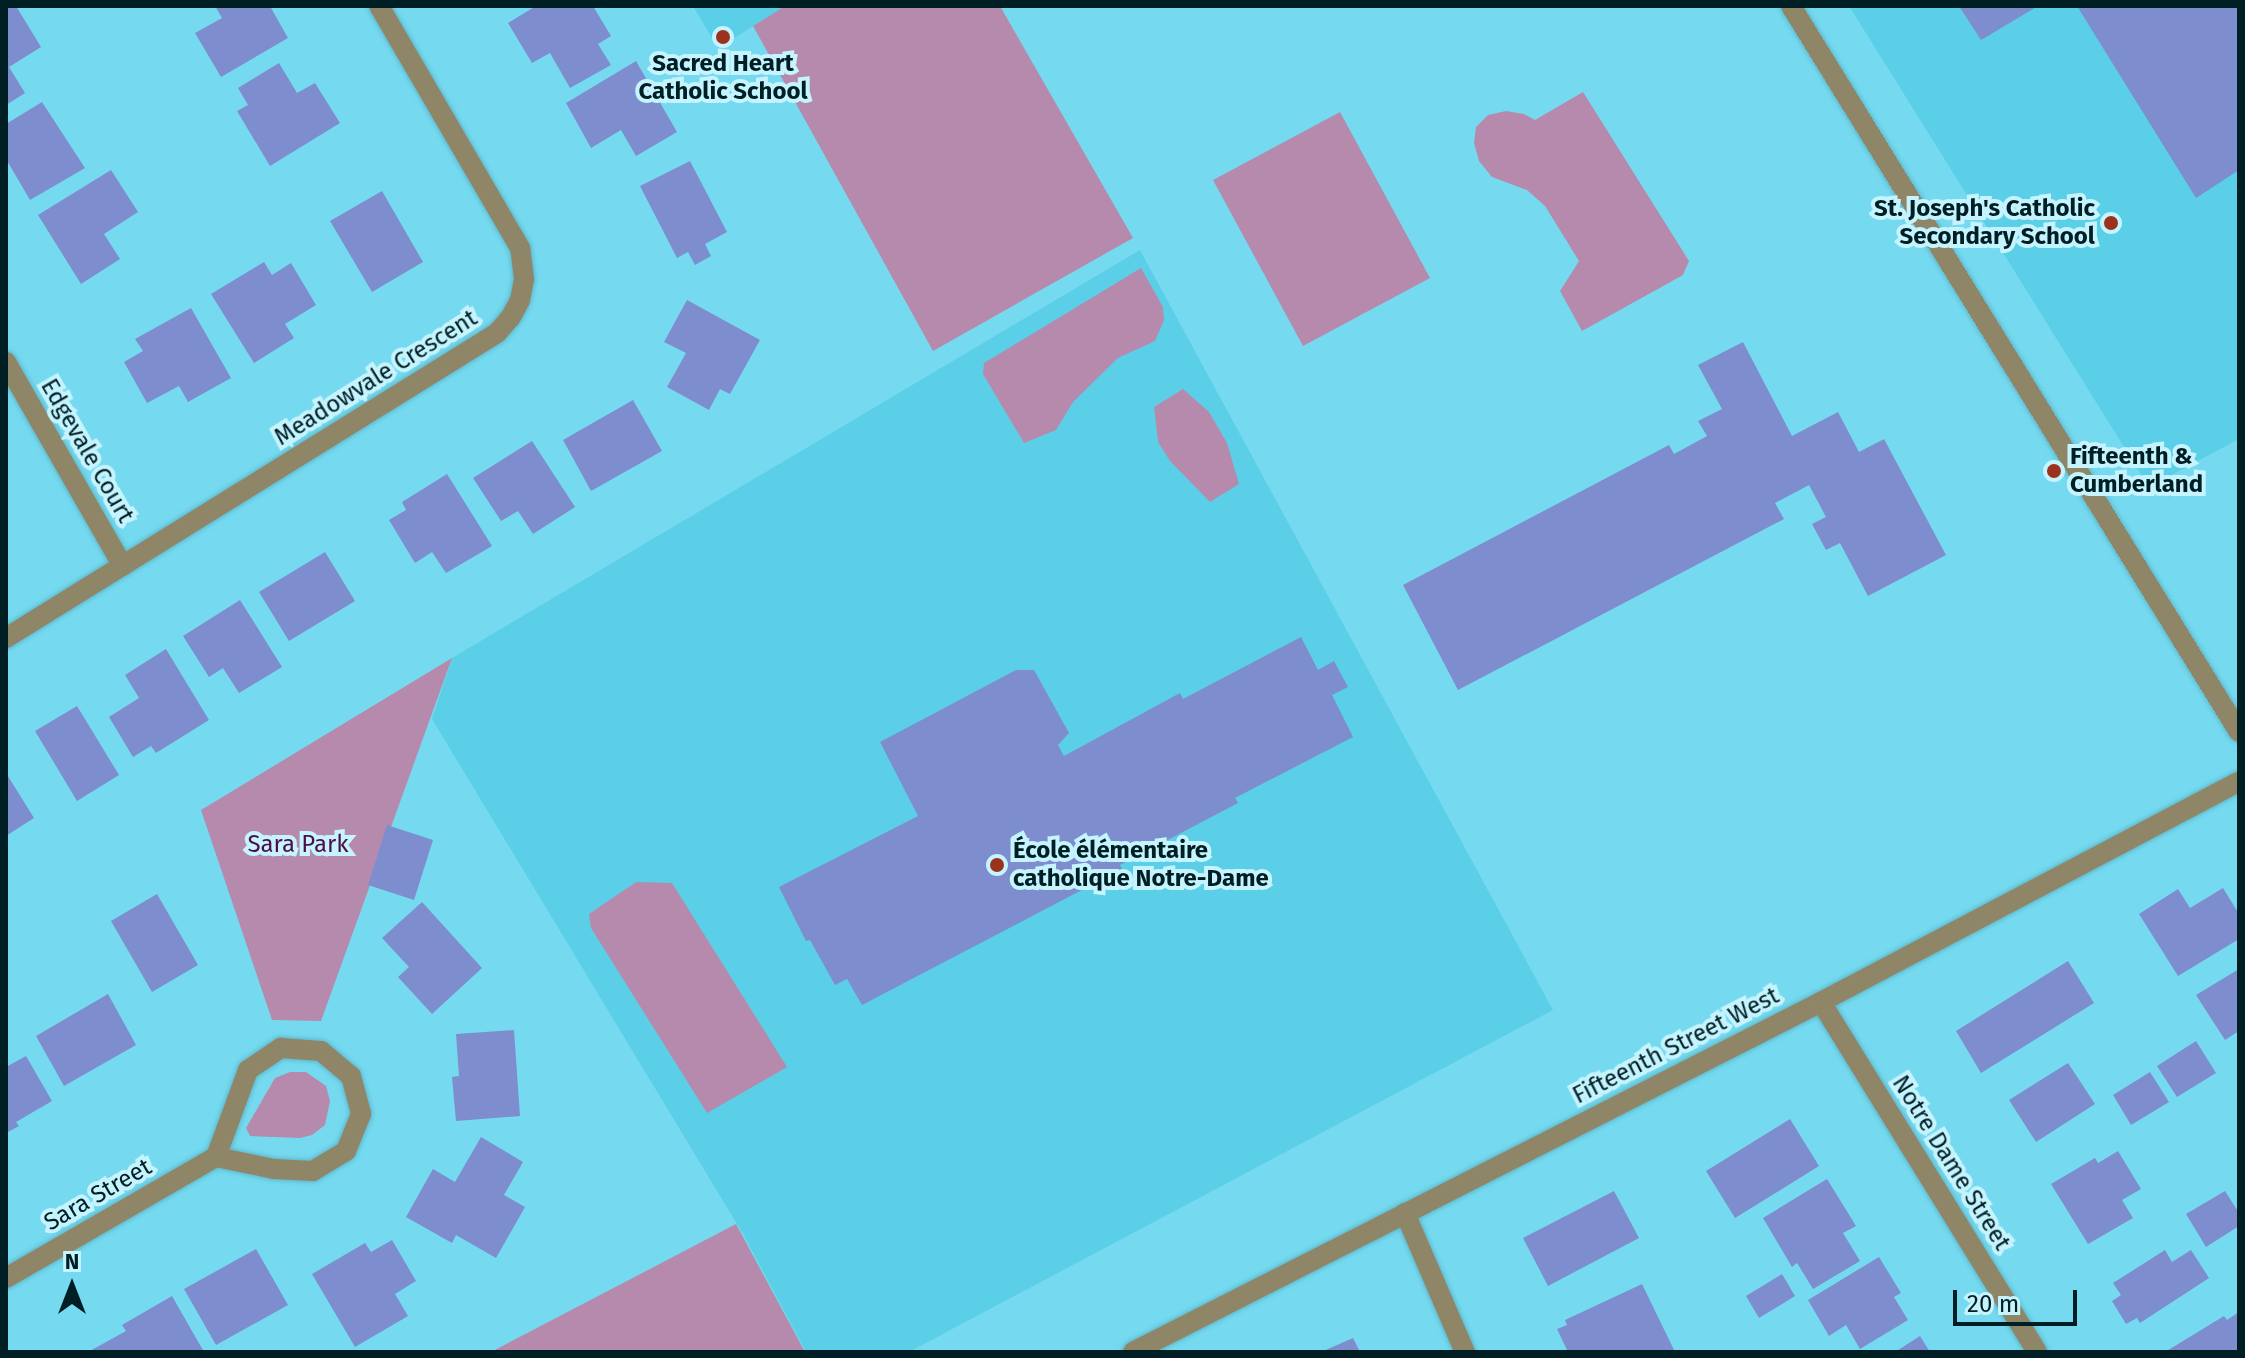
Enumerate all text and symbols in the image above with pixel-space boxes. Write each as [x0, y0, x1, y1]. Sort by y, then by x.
marker: Sacred Heart Catholic School [714, 28, 732, 46]
place label: Sacred Heart Catholic School [638, 50, 808, 106]
place label: St. Joseph's Catholic Secondary School [1874, 195, 2095, 251]
marker: St. Joseph's Catholic Secondary School [2102, 214, 2120, 232]
street label: Meadowvale Crescent [269, 304, 483, 452]
street label: Edgevale Court [34, 374, 140, 528]
place label: Fifteenth & Cumberland [2070, 443, 2203, 499]
marker: Fifteenth & Cumberland [2045, 462, 2063, 480]
park label: Sara Park [247, 831, 349, 859]
place label: École élémentaire catholique Notre-Dame [1013, 837, 1269, 893]
marker: École élémentaire catholique Notre-Dame [988, 856, 1006, 874]
street label: Fifteenth Street West [1568, 982, 1784, 1110]
street label: Notre Dame Street [1886, 1070, 2016, 1256]
street label: Sara Street [39, 1153, 157, 1237]
north arrow [32, 1246, 112, 1326]
text: N [65, 1248, 79, 1275]
scale bar [1957, 1274, 2081, 1324]
text: 20 m [1967, 1290, 2019, 1318]

